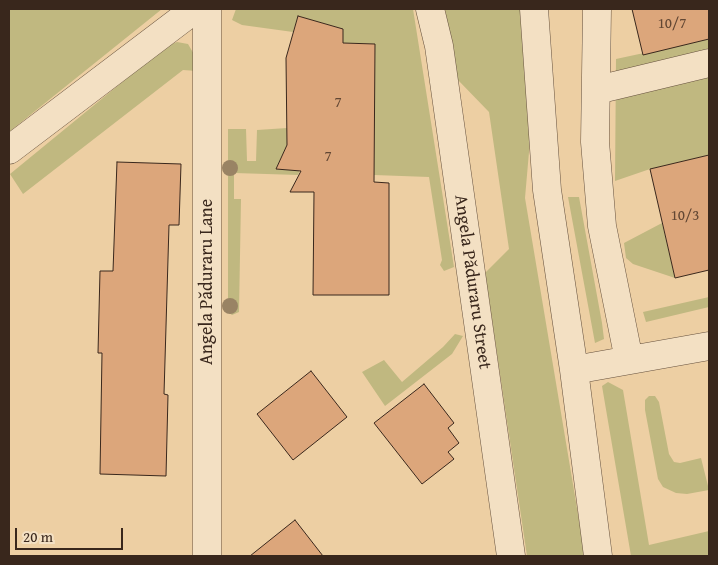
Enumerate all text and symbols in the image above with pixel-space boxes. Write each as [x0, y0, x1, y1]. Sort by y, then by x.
house number: 10/7 [658, 15, 686, 33]
house number: 7 [334, 94, 342, 112]
house number: 7 [324, 148, 332, 166]
street label: Angela Păduraru Street [449, 193, 495, 371]
street label: Angela Păduraru Lane [196, 199, 218, 365]
house number: 10/3 [671, 207, 699, 225]
scale bar [18, 518, 125, 550]
text: 20 m [23, 526, 53, 547]

